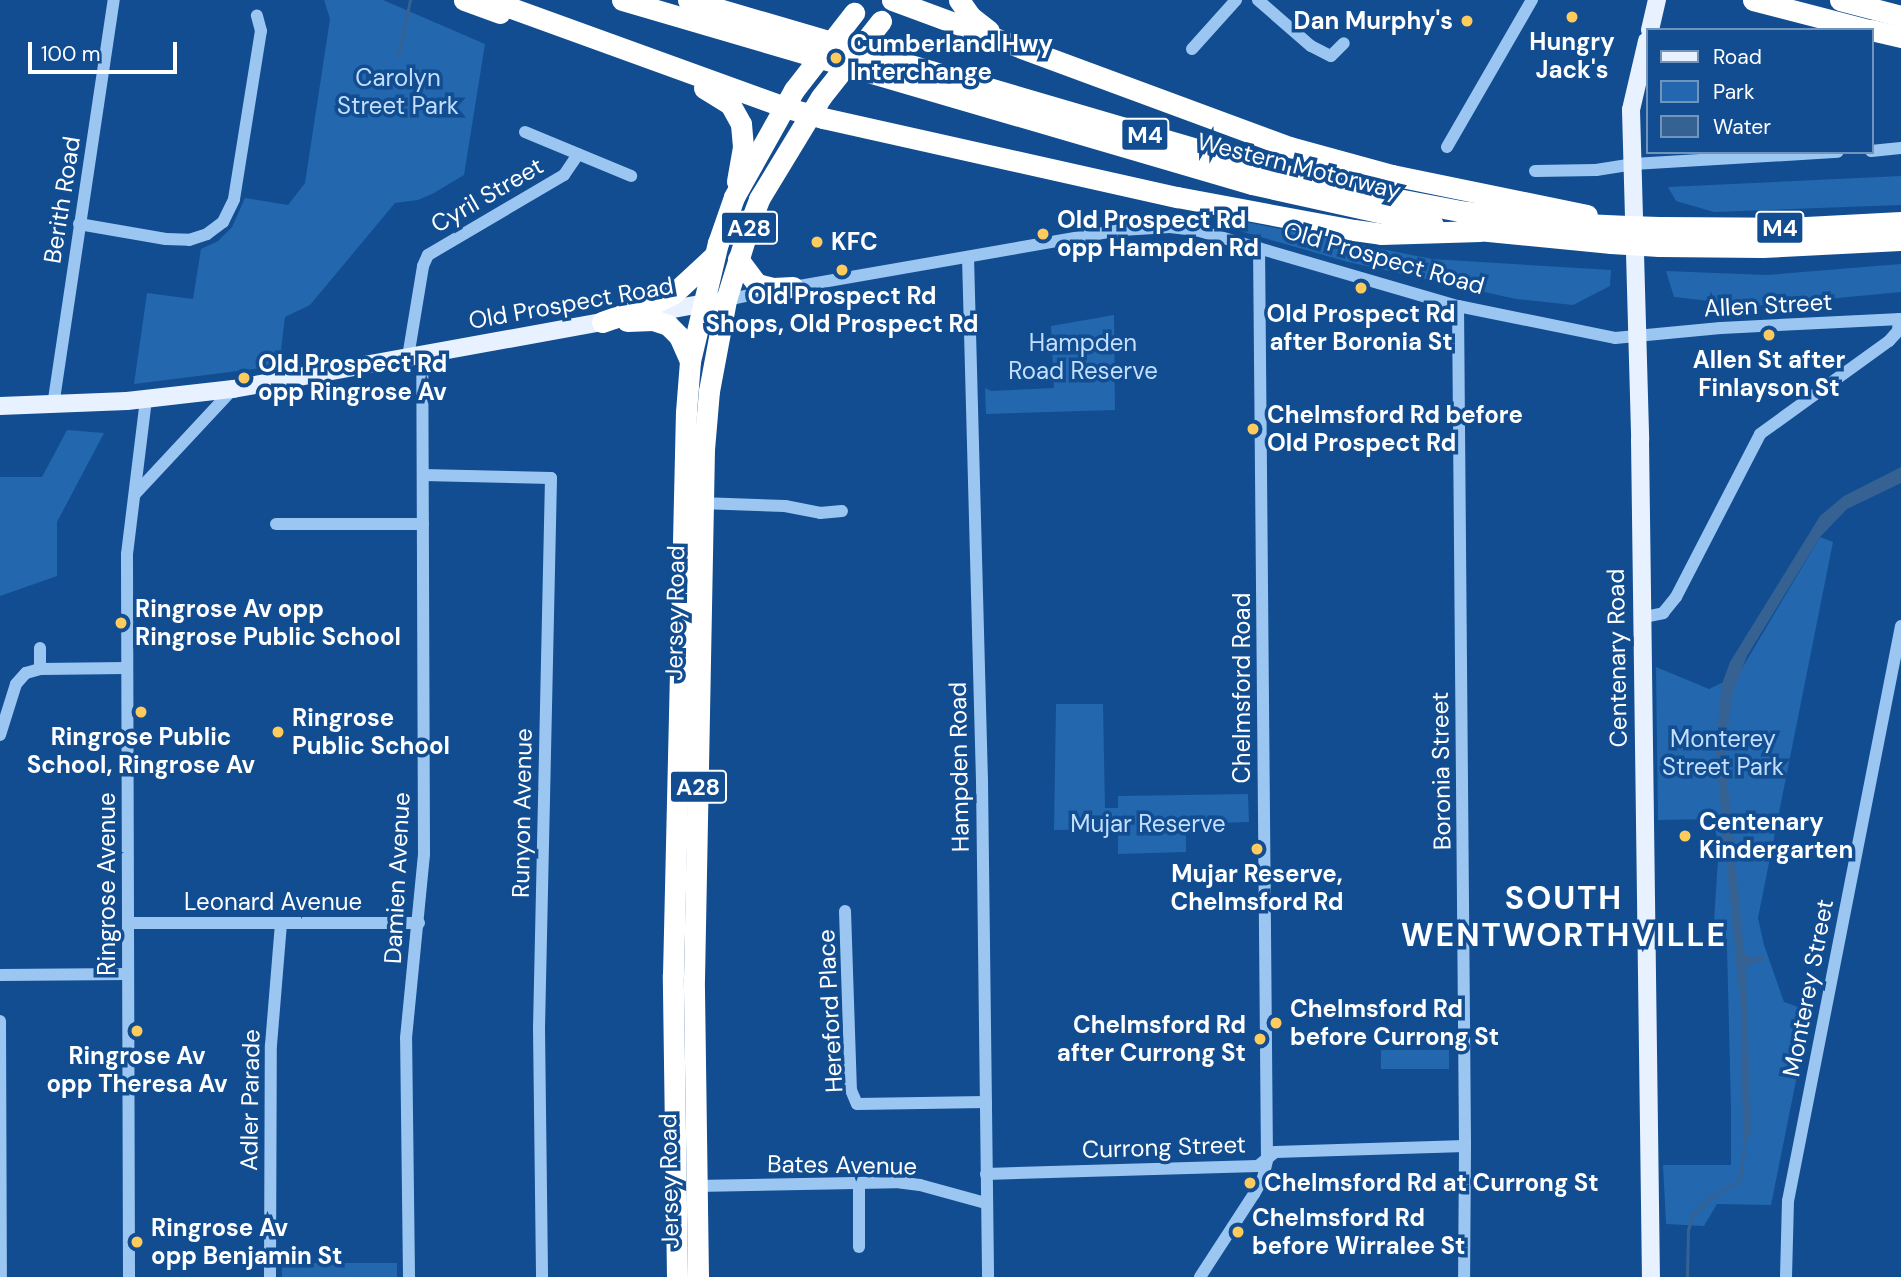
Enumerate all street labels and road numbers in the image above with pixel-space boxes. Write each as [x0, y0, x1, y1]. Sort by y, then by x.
road number: M4 [1119, 116, 1171, 154]
street label: Western Motorway [1194, 127, 1404, 205]
street label: Berith Road [38, 134, 86, 266]
street label: Cyril Street [426, 151, 548, 239]
road number: A28 [719, 208, 779, 247]
road number: M4 [1754, 208, 1806, 247]
street label: Old Prospect Road [1280, 216, 1488, 300]
street label: Old Prospect Road [466, 271, 676, 335]
street label: Allen Street [1703, 287, 1833, 323]
street label: Jersey Road [659, 545, 691, 681]
street label: Centenary Road [1601, 568, 1633, 748]
street label: Chelmsford Road [1228, 592, 1256, 784]
street label: Hampden Road [943, 682, 975, 852]
street label: Boronia Street [1425, 692, 1457, 850]
street label: Runyon Avenue [506, 728, 538, 898]
road number: A28 [668, 768, 728, 806]
street label: Damien Avenue [378, 791, 416, 965]
street label: Ringrose Avenue [93, 792, 121, 976]
street label: Leonard Avenue [184, 888, 362, 916]
street label: Monterey Street [1777, 897, 1839, 1079]
street label: Hereford Place [811, 929, 849, 1093]
street label: Adler Parade [234, 1029, 266, 1171]
street label: Jersey Road [653, 1113, 685, 1249]
street label: Currong Street [1082, 1130, 1246, 1164]
street label: Bates Avenue [767, 1149, 917, 1181]

